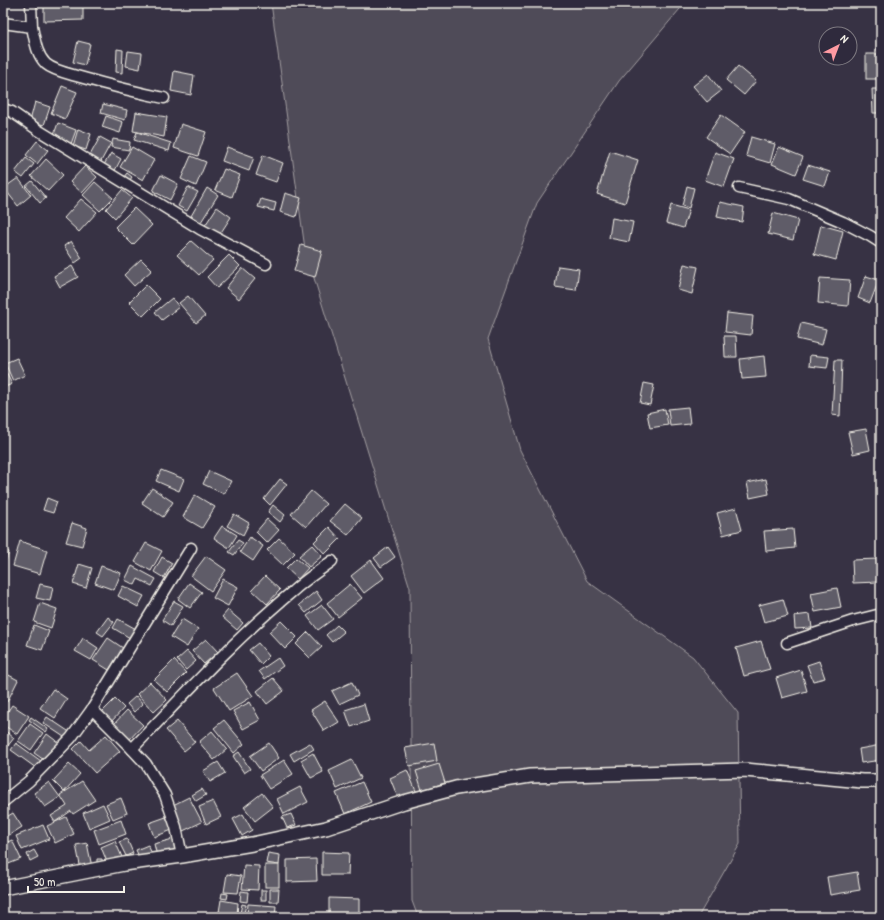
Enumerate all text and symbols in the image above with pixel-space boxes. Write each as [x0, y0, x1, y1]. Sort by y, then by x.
north arrow [818, 26, 858, 66]
text: N [838, 31, 852, 46]
scale bar [28, 868, 124, 894]
text: 50 m [34, 873, 55, 890]

